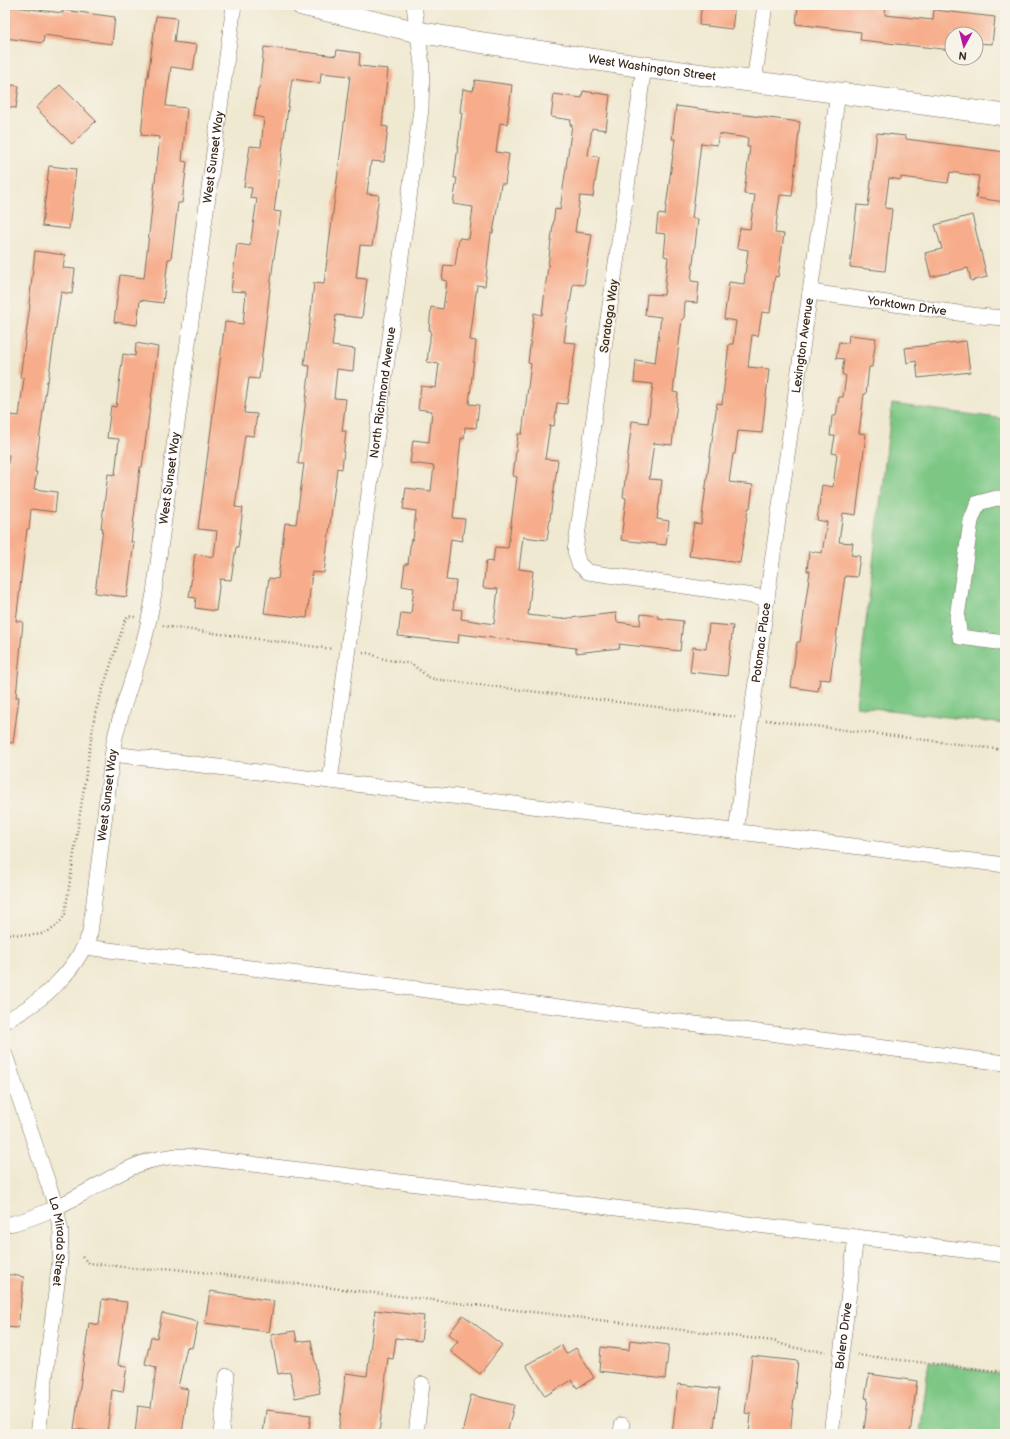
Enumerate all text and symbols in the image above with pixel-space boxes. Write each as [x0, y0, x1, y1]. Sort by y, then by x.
north arrow [944, 26, 984, 66]
text: N [958, 48, 968, 62]
street label: West Washington Street [587, 52, 717, 85]
street label: West Sunset Way [200, 110, 228, 204]
street label: Saratoga Way [597, 278, 622, 354]
street label: Yorktown Drive [865, 293, 948, 319]
street label: Lexington Avenue [789, 297, 817, 394]
street label: North Richmond Avenue [367, 326, 399, 459]
street label: West Sunset Way [156, 431, 184, 525]
street label: Potomac Place [749, 602, 774, 684]
street label: West Sunset Way [95, 748, 121, 842]
street label: La Mirada Street [45, 1195, 68, 1287]
street label: Bolero Drive [832, 1302, 856, 1370]

